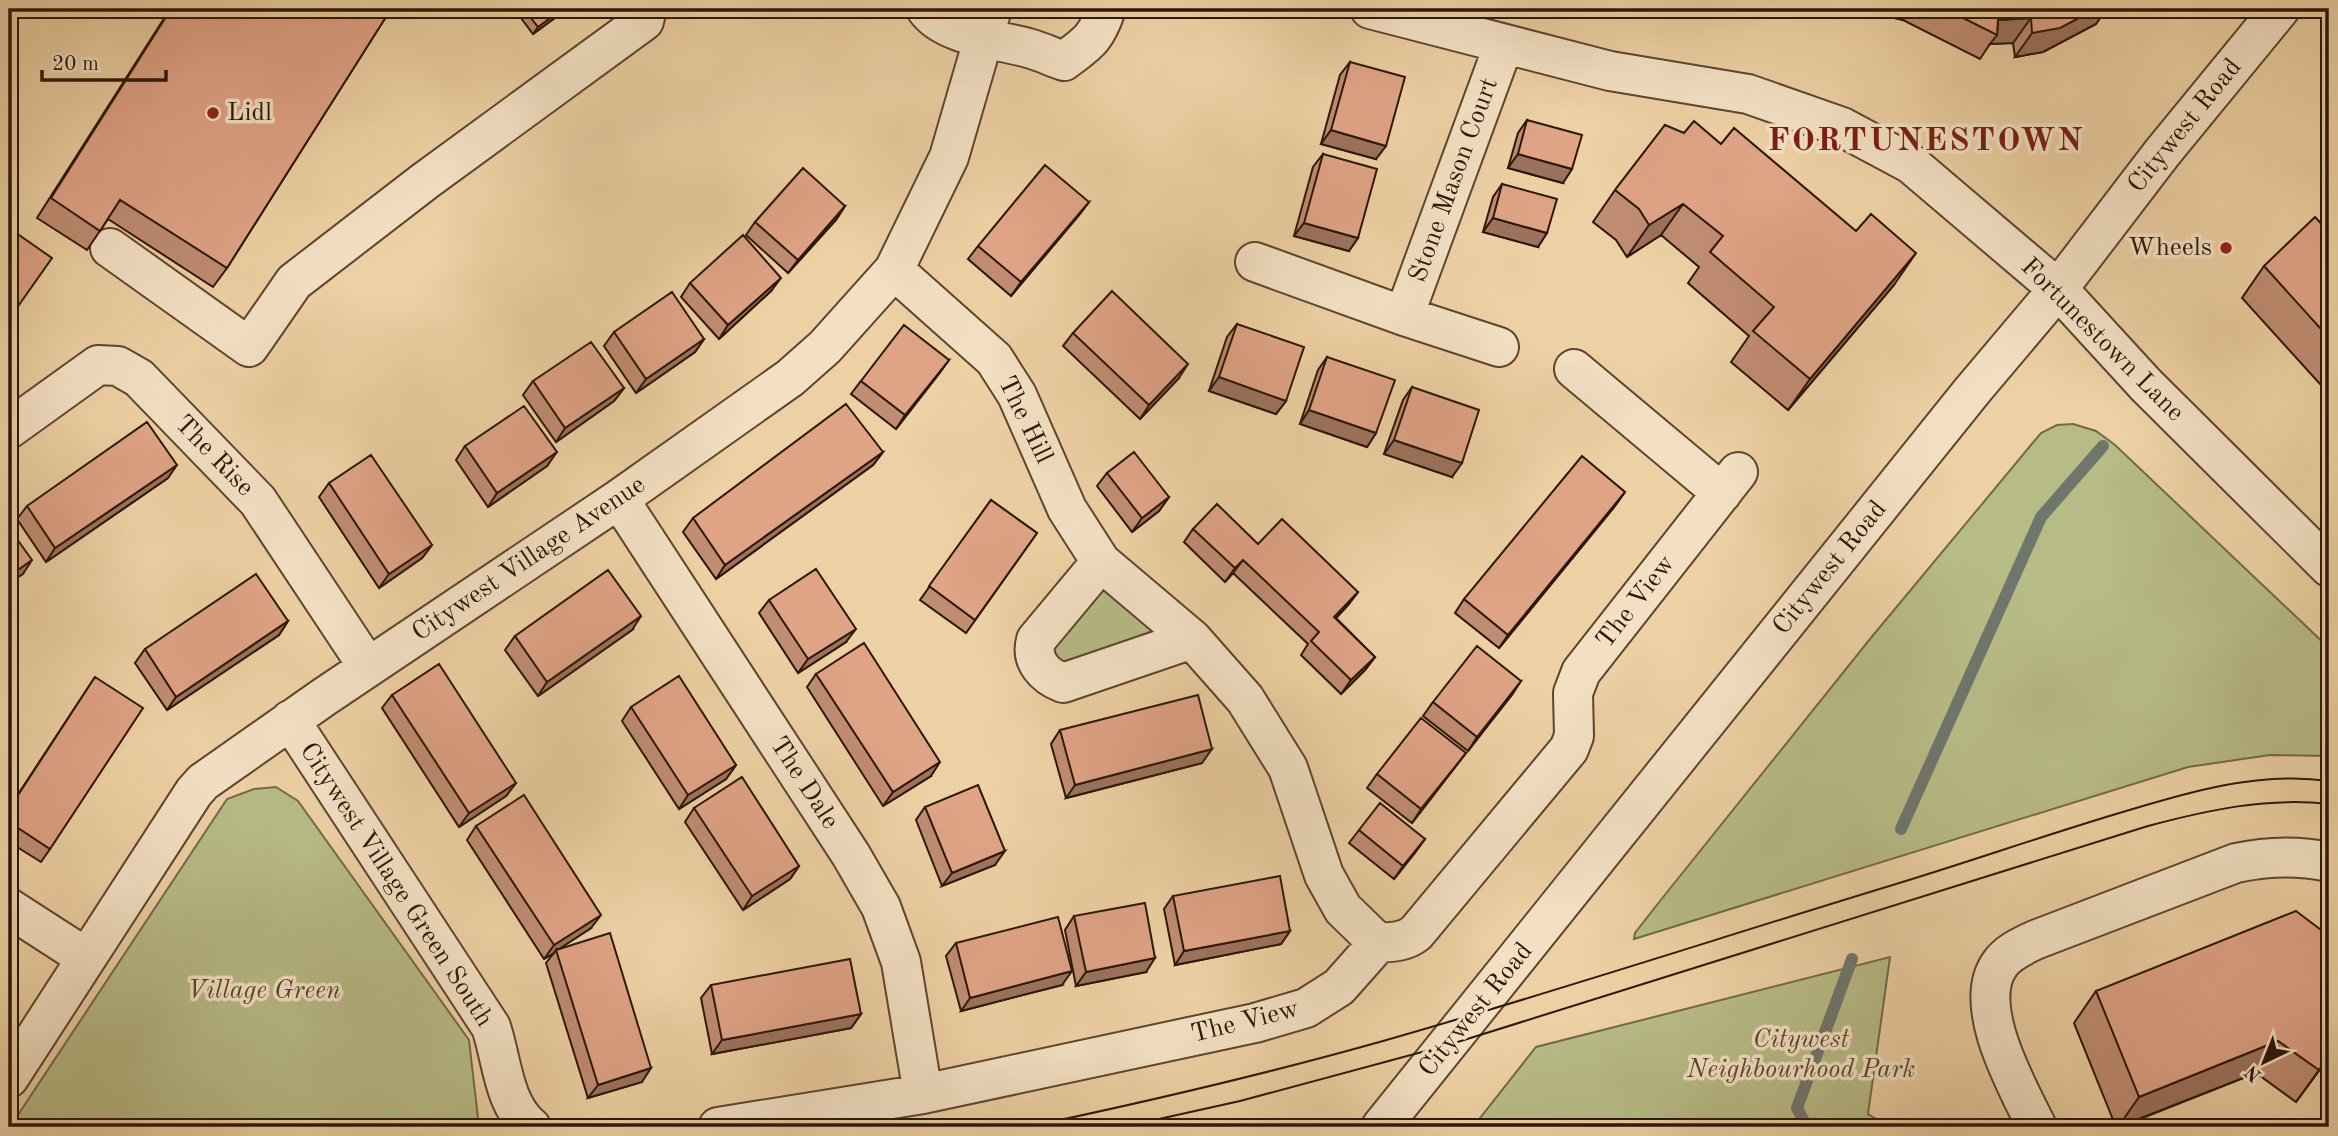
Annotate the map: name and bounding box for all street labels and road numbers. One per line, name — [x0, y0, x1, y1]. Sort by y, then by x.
street label: Citywest Road — [2123, 54, 2247, 198]
street label: Stone Mason Court — [1405, 74, 1503, 286]
street label: Fortunestown Lane — [2015, 253, 2189, 427]
street label: The Hill — [993, 372, 1057, 468]
street label: The Rise — [170, 411, 258, 501]
street label: Citywest Village Avenue — [408, 471, 650, 647]
street label: Citywest Road — [1768, 496, 1892, 640]
street label: The View — [1592, 551, 1680, 653]
street label: The Dale — [765, 732, 843, 834]
street label: Citywest Village Green South — [294, 738, 498, 1032]
street label: Citywest Road — [1414, 938, 1538, 1082]
street label: The View — [1188, 996, 1302, 1048]

